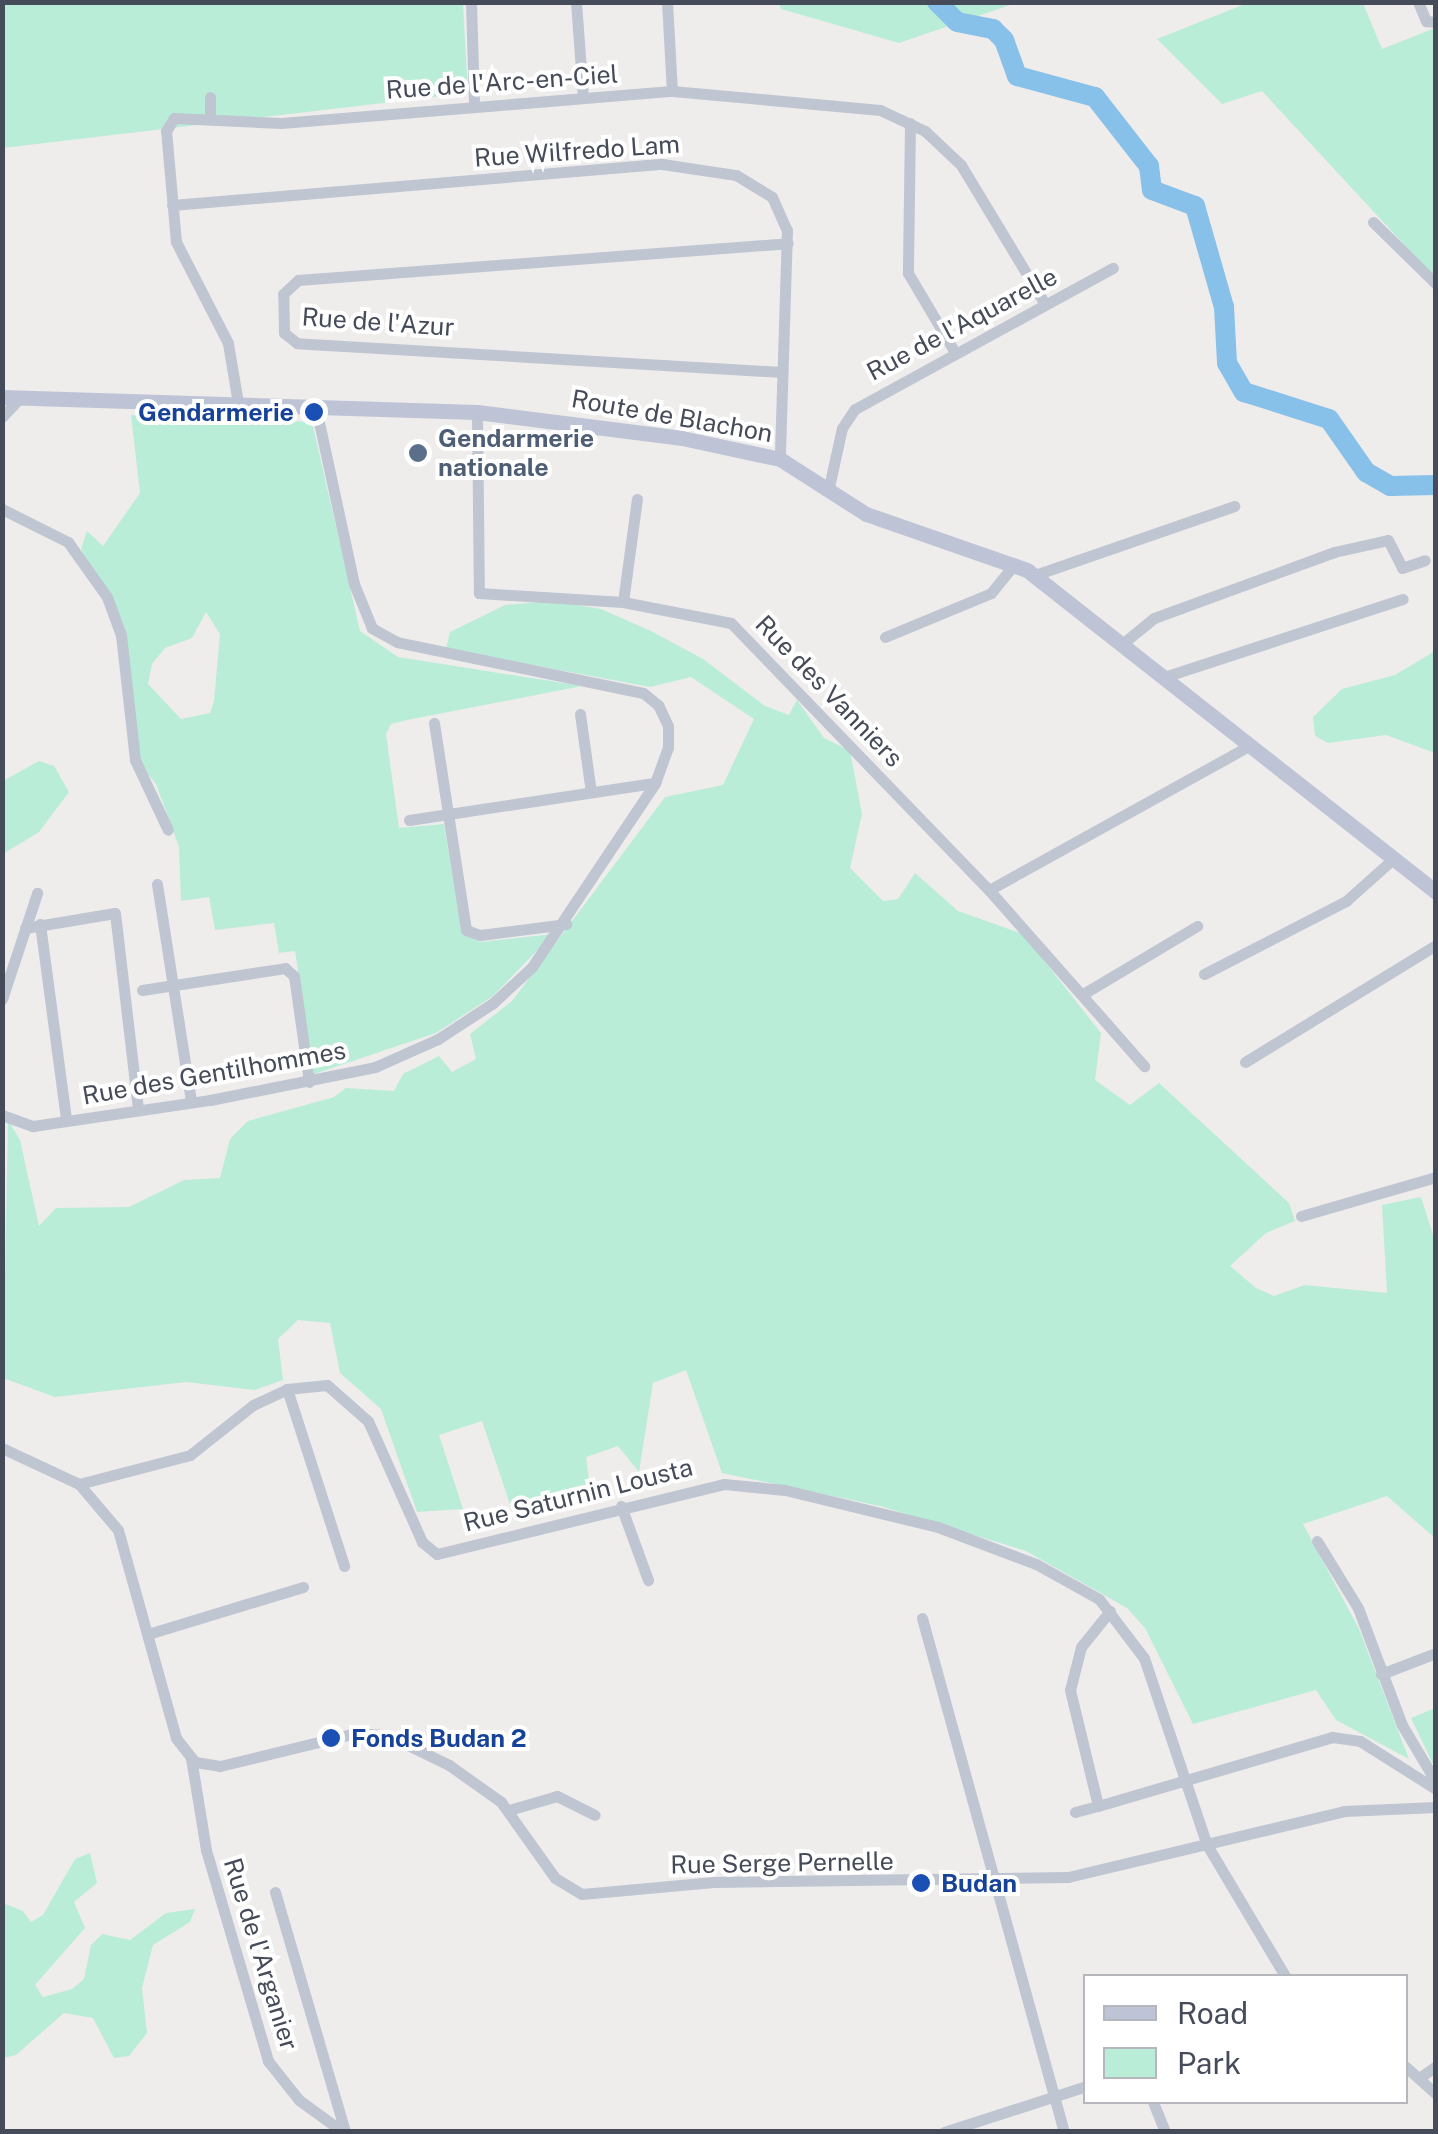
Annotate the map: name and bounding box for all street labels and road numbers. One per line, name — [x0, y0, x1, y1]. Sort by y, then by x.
street label: Rue de l'Arc-en-Ciel — [385, 59, 619, 105]
street label: Rue Wilfredo Lam — [473, 129, 681, 173]
street label: Rue de l'Aquarelle — [861, 261, 1063, 387]
street label: Rue de l'Azur — [300, 302, 456, 342]
street label: Route de Blachon — [569, 383, 775, 449]
street label: Rue des Vanniers — [749, 609, 909, 773]
street label: Rue des Gentilhommes — [80, 1035, 348, 1111]
street label: Rue Saturnin Lousta — [460, 1452, 696, 1538]
street label: Rue Serge Pernelle — [670, 1846, 894, 1880]
street label: Rue de l'Arganier — [217, 1854, 305, 2054]

